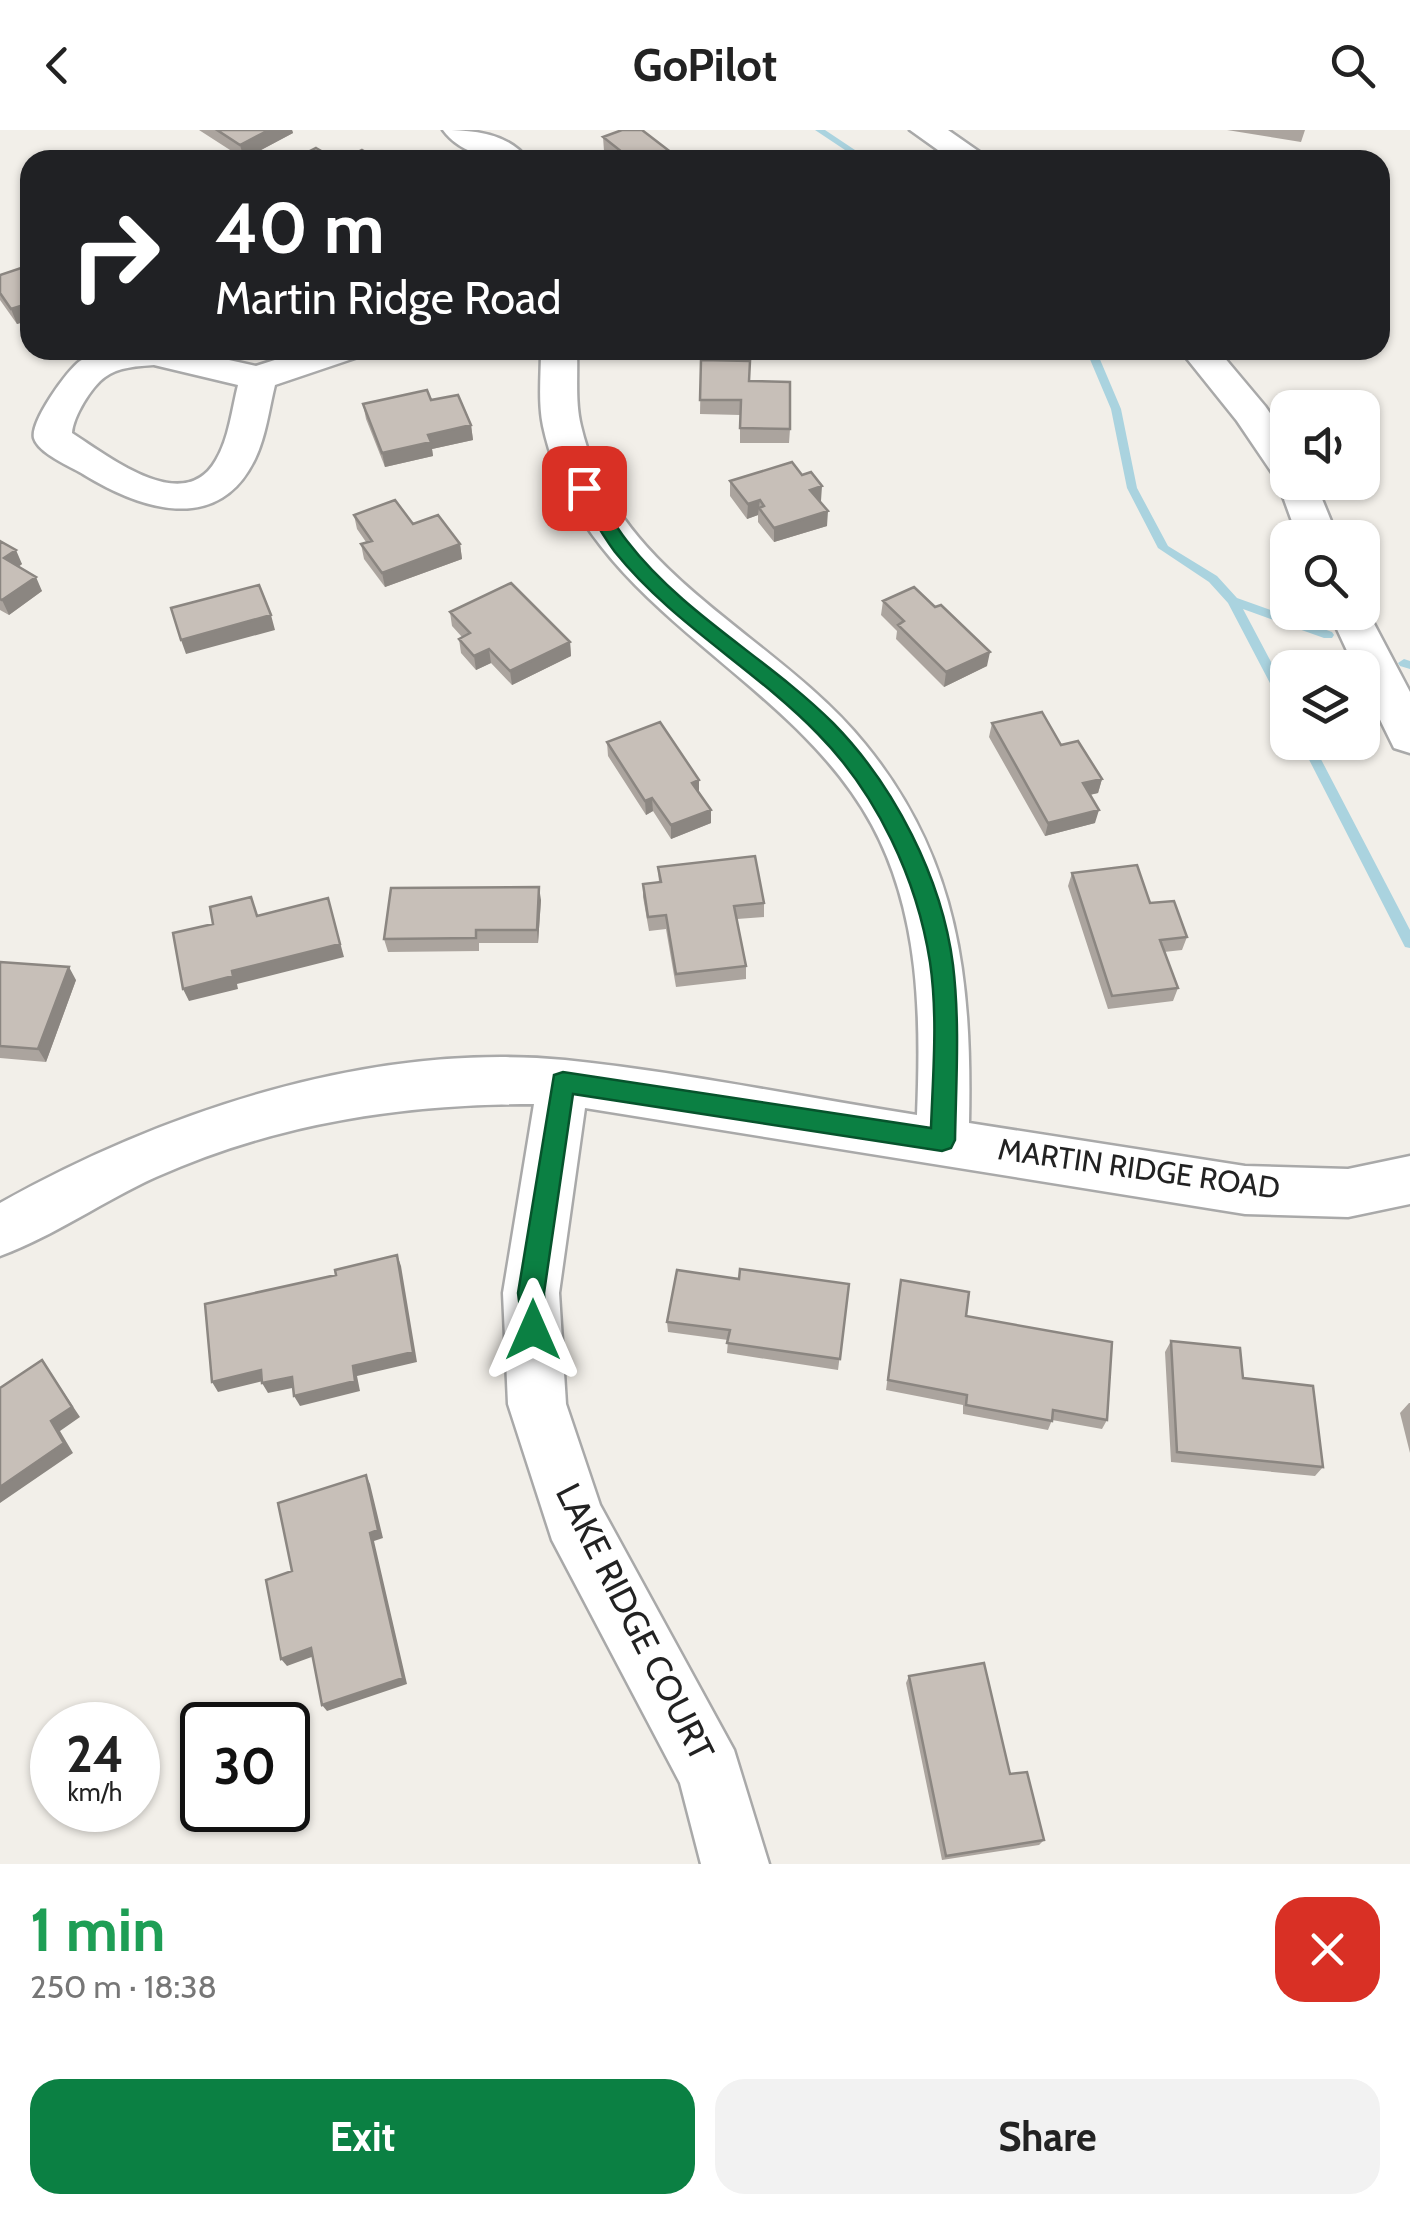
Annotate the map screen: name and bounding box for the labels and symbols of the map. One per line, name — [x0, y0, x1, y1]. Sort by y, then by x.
pin — [542, 446, 627, 531]
street label: MARTIN RIDGE ROAD — [996, 1130, 1282, 1207]
position arrow — [481, 1278, 585, 1382]
street label: LAKE RIDGE COURT — [547, 1476, 724, 1768]
speed limit sign: 30 — [180, 1702, 310, 1832]

